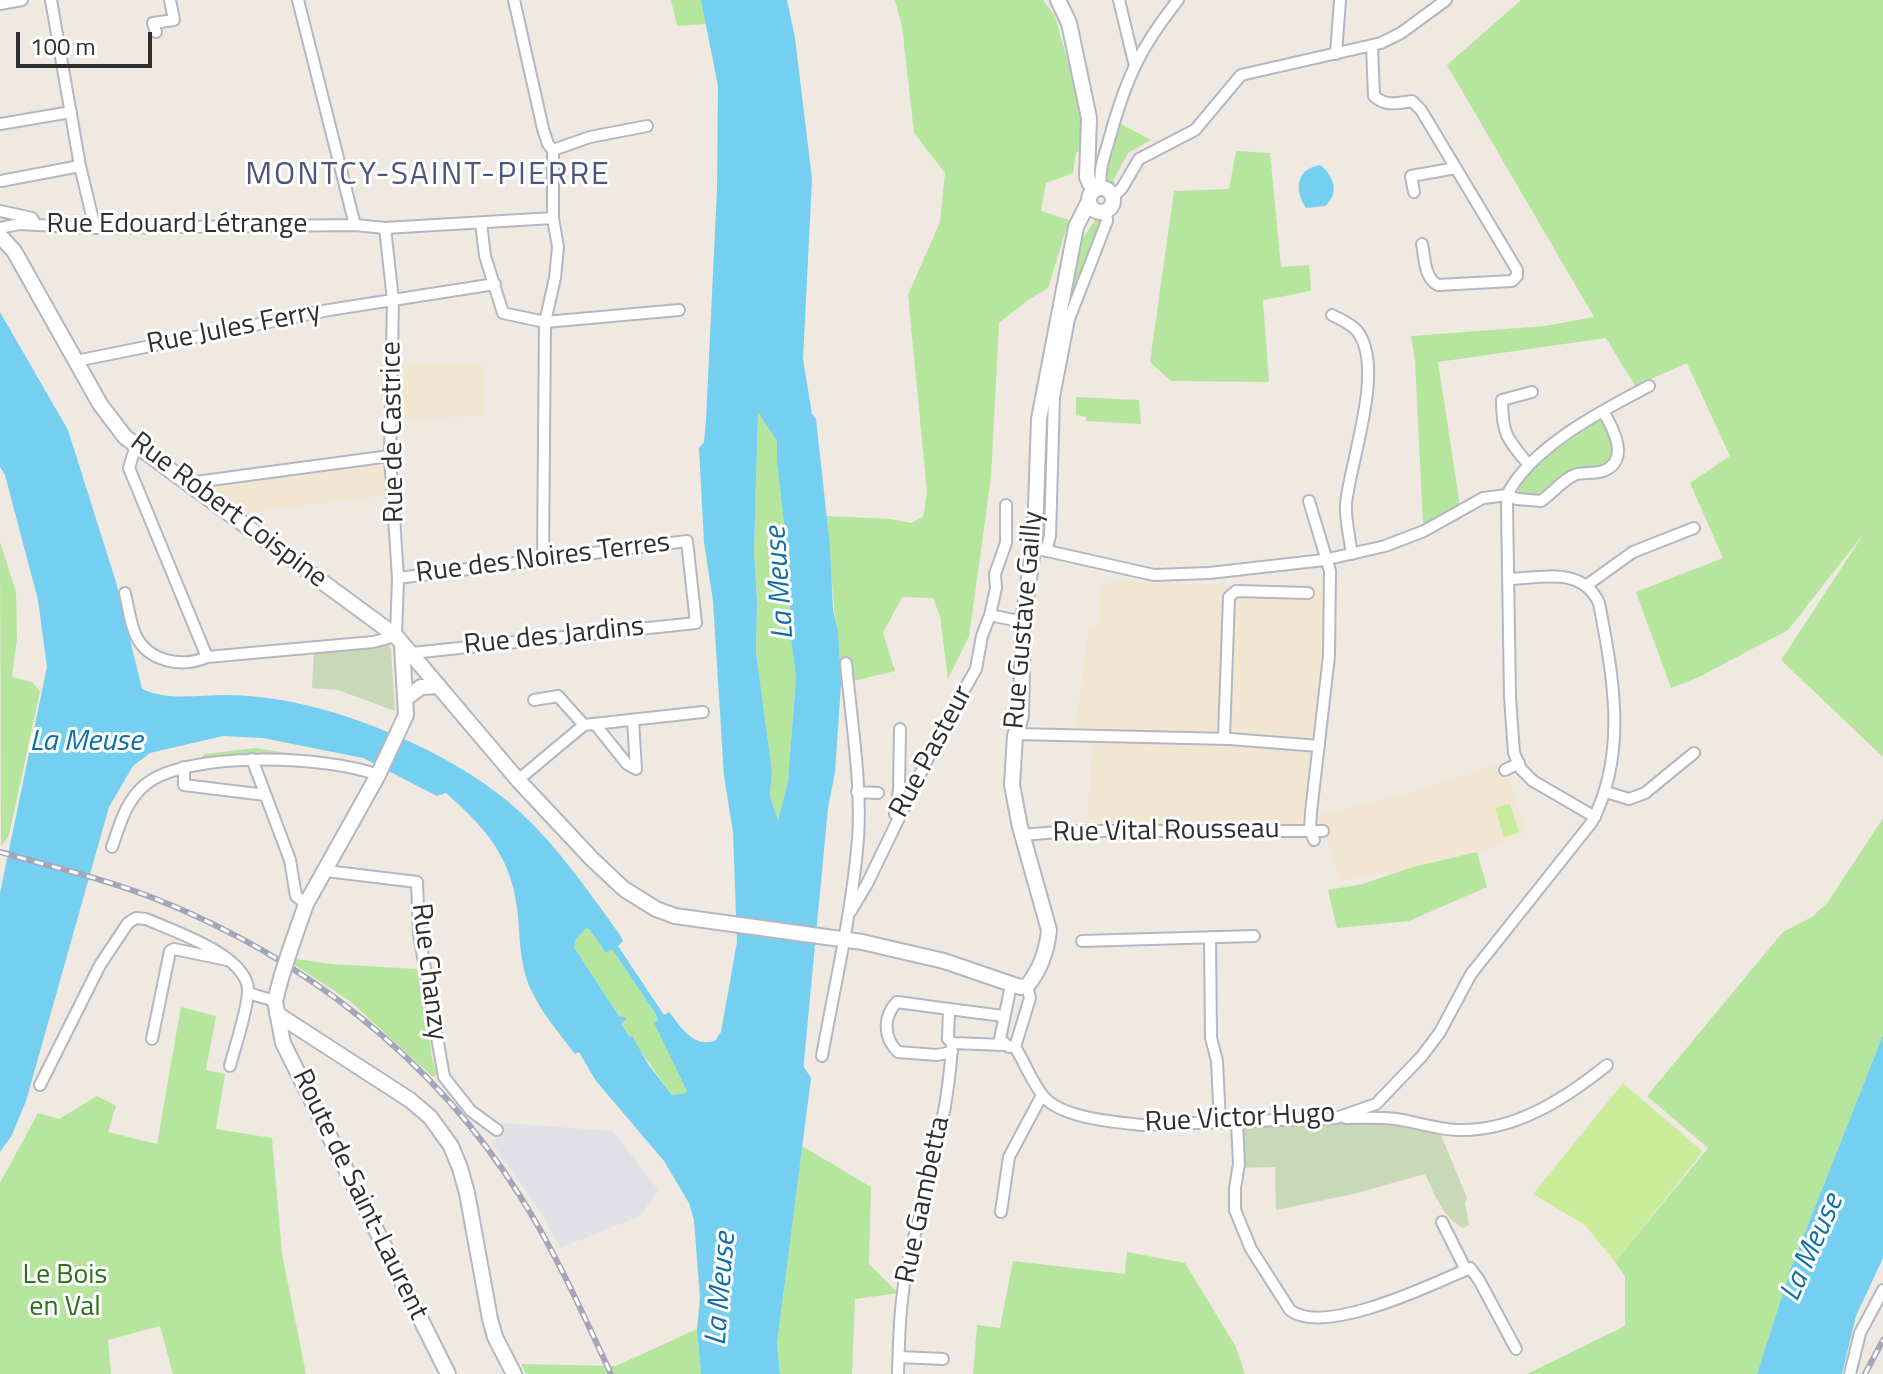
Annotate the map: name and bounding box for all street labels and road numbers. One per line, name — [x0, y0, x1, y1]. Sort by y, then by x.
street label: Rue Edouard Létrange — [47, 208, 307, 242]
street label: Rue Jules Ferry — [144, 296, 324, 362]
street label: Rue de Castrice — [376, 341, 412, 523]
street label: Rue Robert Coispine — [123, 426, 333, 596]
street label: Rue Gustave Gailly — [999, 510, 1051, 730]
street label: Rue des Noires Terres — [414, 527, 672, 591]
street label: Rue des Jardins — [462, 611, 646, 663]
street label: Rue Pasteur — [883, 680, 981, 824]
street label: Rue Vital Rousseau — [1052, 813, 1280, 851]
street label: Rue Chanzy — [403, 902, 453, 1042]
street label: Route de Saint-Laurent — [284, 1064, 434, 1326]
street label: Rue Victor Hugo — [1144, 1097, 1336, 1141]
street label: Rue Gambetta — [890, 1114, 958, 1286]

